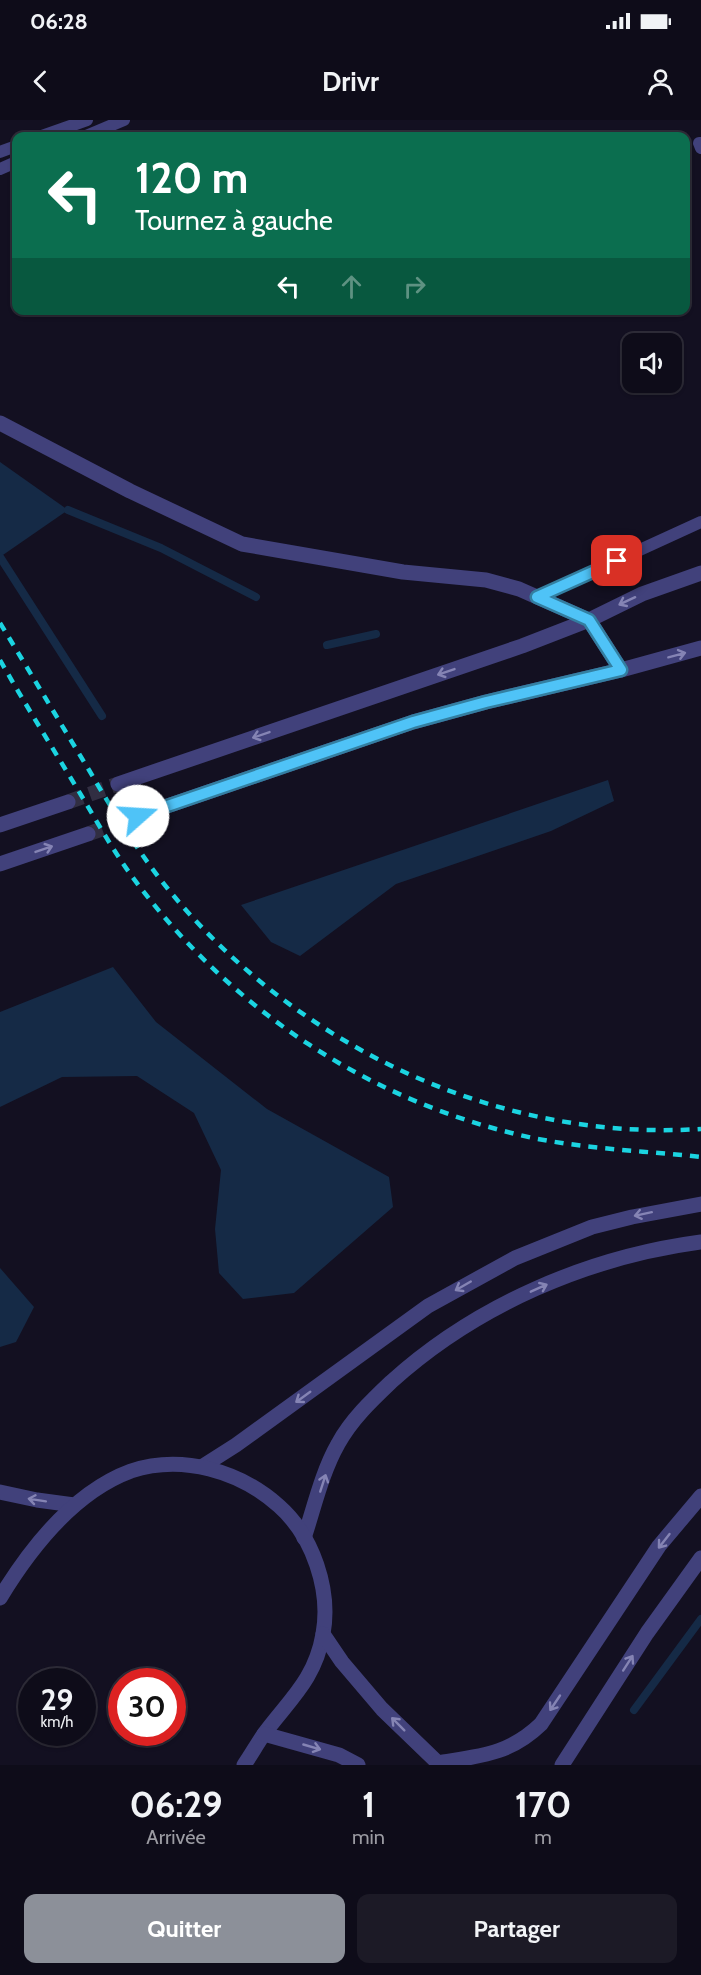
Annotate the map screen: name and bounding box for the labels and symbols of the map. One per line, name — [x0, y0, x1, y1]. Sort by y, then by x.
pin — [591, 535, 642, 586]
one-way arrow — [618, 596, 636, 608]
one-way arrow — [667, 649, 686, 660]
one-way arrow — [437, 668, 455, 679]
one-way arrow — [252, 731, 271, 742]
position arrow — [106, 784, 170, 848]
one-way arrow — [34, 843, 53, 854]
one-way arrow — [634, 1209, 654, 1220]
one-way arrow — [455, 1280, 472, 1292]
one-way arrow — [529, 1281, 547, 1293]
one-way arrow — [295, 1390, 311, 1403]
one-way arrow — [318, 1474, 329, 1493]
one-way arrow — [27, 1494, 47, 1505]
one-way arrow — [658, 1532, 670, 1548]
one-way arrow — [622, 1655, 634, 1672]
speed limit sign: 30 — [108, 1668, 186, 1746]
one-way arrow — [549, 1694, 562, 1711]
one-way arrow — [390, 1717, 405, 1731]
one-way arrow — [302, 1742, 321, 1753]

